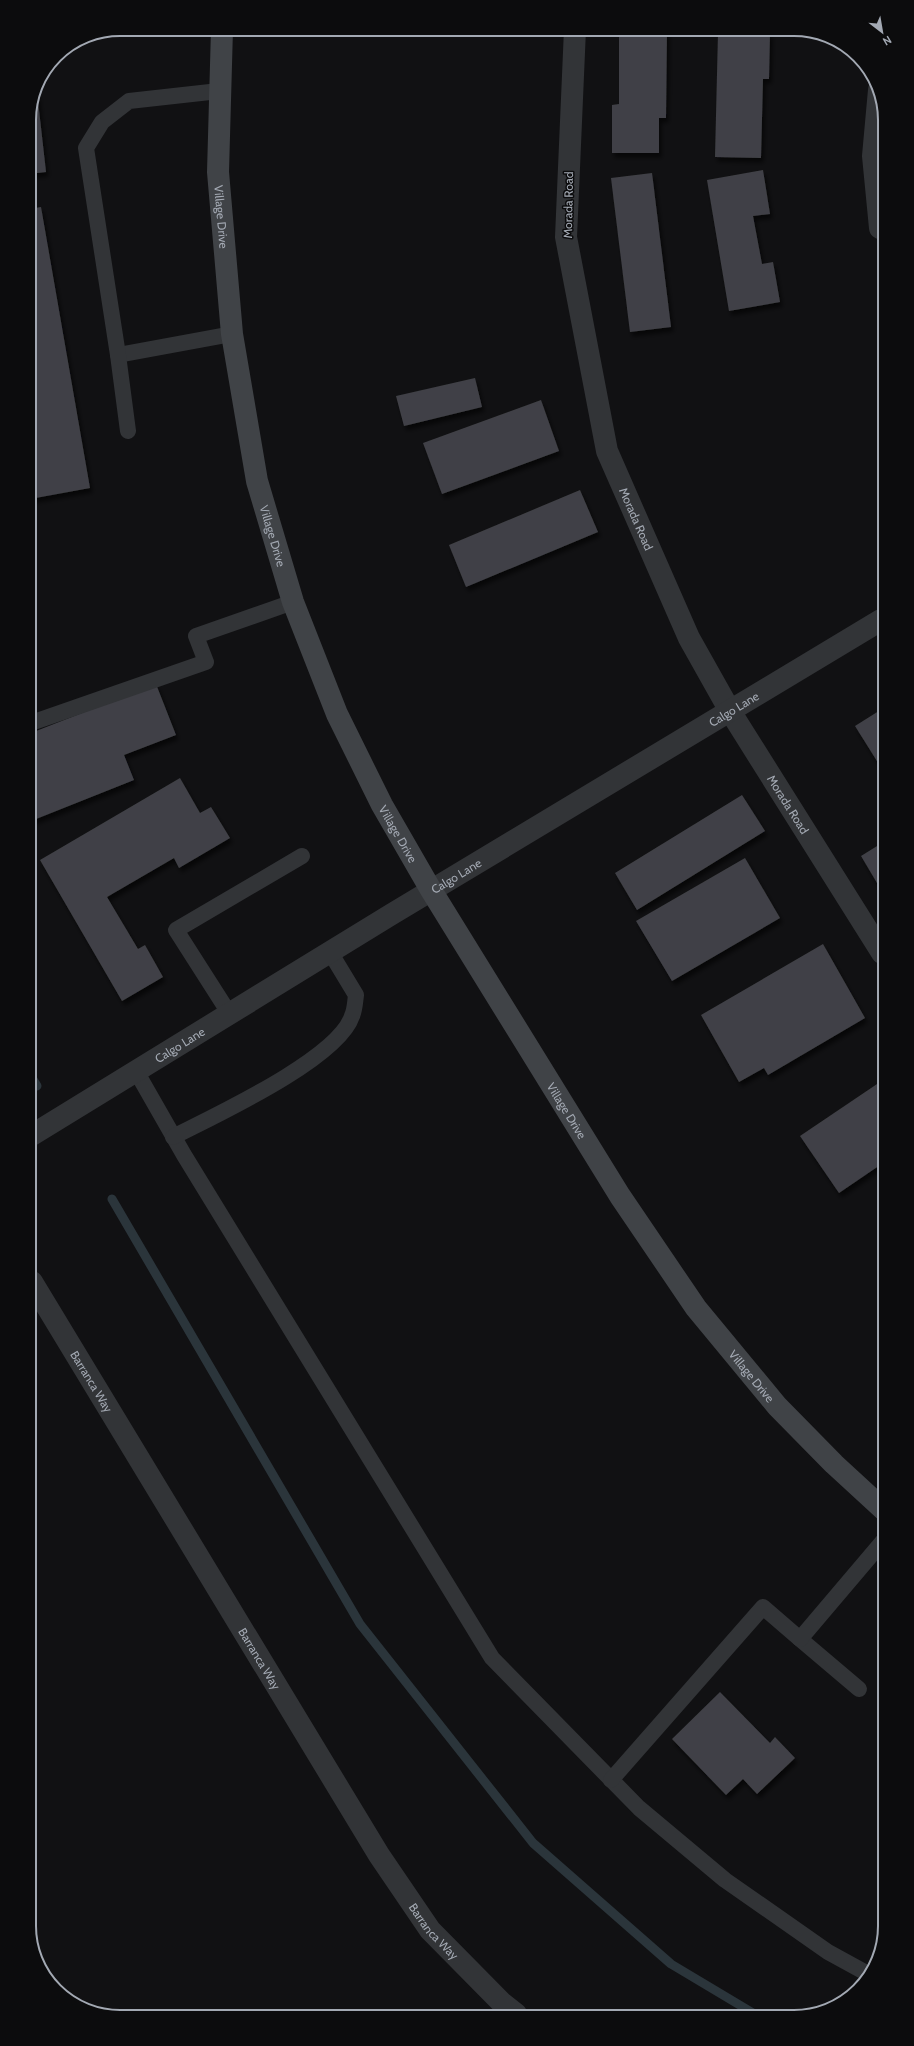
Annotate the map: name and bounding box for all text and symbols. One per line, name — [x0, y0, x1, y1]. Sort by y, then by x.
north arrow — [862, 12, 902, 52]
text: N — [880, 33, 894, 49]
street label: Morada Road — [560, 171, 576, 239]
street label: Village Drive — [212, 184, 232, 249]
street label: Morada Road — [616, 485, 657, 552]
street label: Village Drive — [257, 503, 290, 568]
street label: Calgo Lane — [706, 688, 761, 729]
street label: Morada Road — [764, 772, 813, 836]
street label: Village Drive — [376, 802, 421, 865]
street label: Calgo Lane — [428, 855, 484, 896]
street label: Calgo Lane — [152, 1023, 207, 1066]
street label: Village Drive — [544, 1079, 590, 1141]
street label: Village Drive — [726, 1347, 778, 1405]
street label: Barranca Way — [68, 1348, 116, 1415]
street label: Barranca Way — [236, 1625, 284, 1692]
street label: Barranca Way — [406, 1900, 462, 1962]

